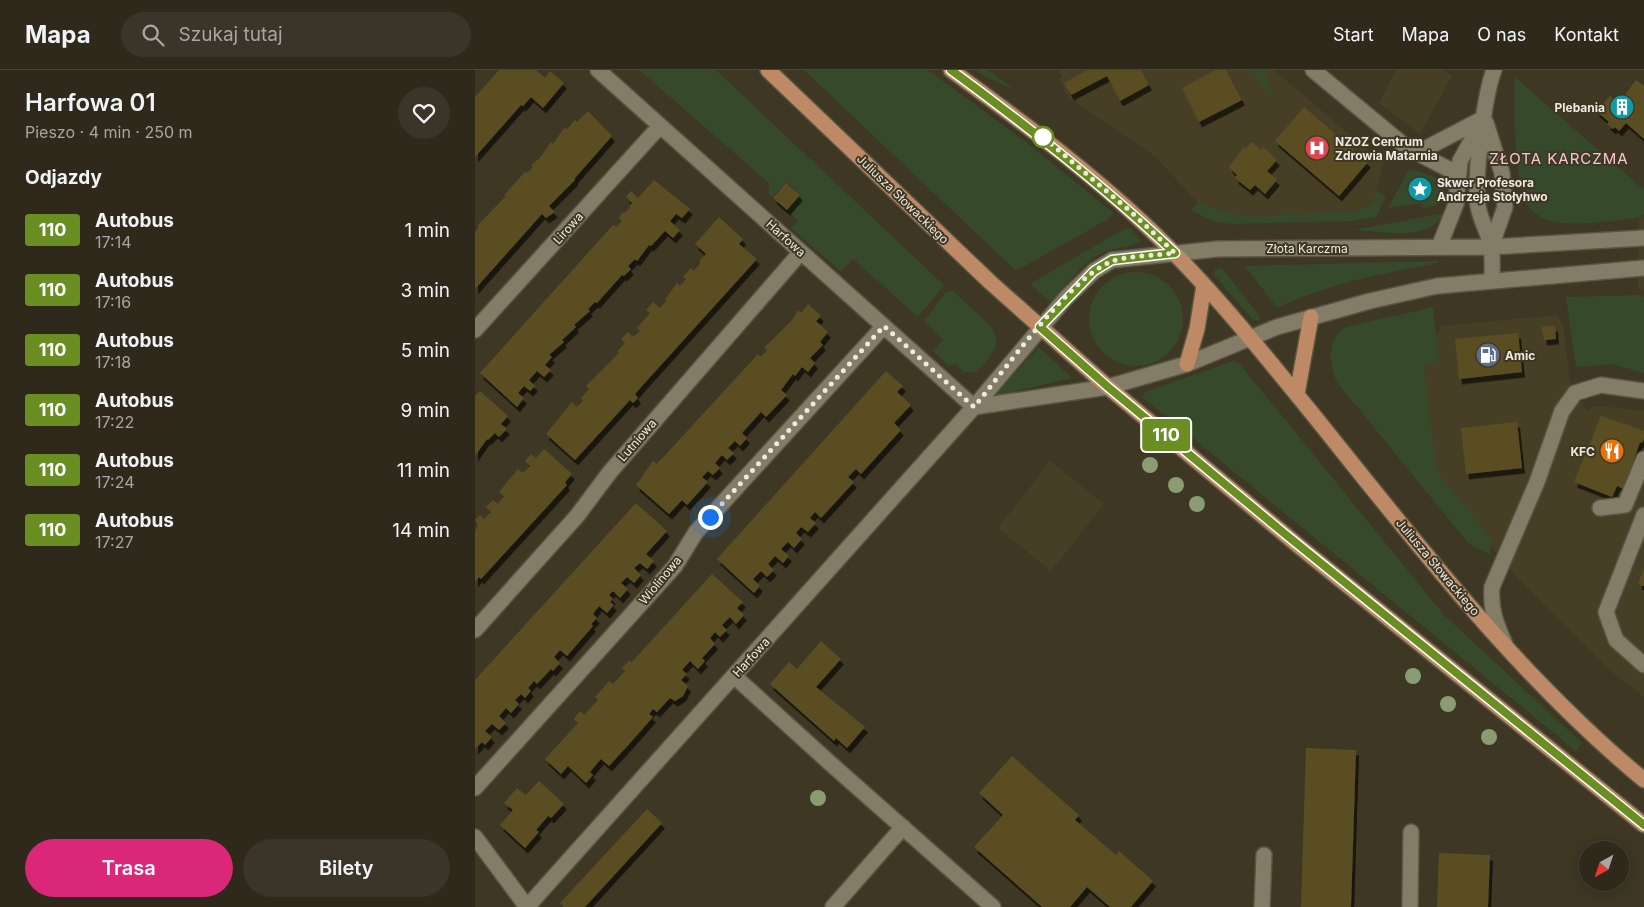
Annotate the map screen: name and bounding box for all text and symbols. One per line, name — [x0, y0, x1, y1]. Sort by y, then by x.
search box — [121, 12, 471, 57]
text: Mapa — [25, 20, 91, 49]
icon: search — [139, 21, 167, 49]
text: Szukaj tutaj — [179, 23, 283, 46]
text: Start — [1333, 24, 1374, 45]
text: Mapa — [1402, 24, 1449, 45]
text: O nas — [1477, 24, 1526, 45]
text: Kontakt — [1554, 24, 1619, 45]
button: heart — [398, 87, 450, 139]
text: Harfowa 01 — [25, 88, 156, 117]
building icon: Plebania — [1609, 94, 1635, 120]
place label: Plebania — [1554, 100, 1605, 115]
text: Pieszo · 4 min · 250 m — [25, 122, 193, 142]
unlabelled marker — [1032, 126, 1054, 148]
place label: NZOZ Centrum Zdrowia Matarnia — [1335, 134, 1438, 163]
hospital icon: NZOZ Centrum Zdrowia Matarnia — [1304, 135, 1330, 161]
district label: ZŁOTA KARCZMA — [1489, 149, 1629, 168]
street label: Juliusza Słowackiego — [854, 151, 952, 247]
text: Odjazdy — [25, 166, 102, 189]
place label: Skwer Profesora Andrzeja Stołyhwo — [1437, 175, 1548, 204]
place icon: Skwer Profesora Andrzeja Stołyhwo — [1407, 176, 1433, 202]
text: Autobus — [95, 209, 174, 232]
street label: Lirowa — [550, 209, 586, 247]
street label: Harfowa — [763, 216, 809, 260]
text: 110 — [39, 219, 66, 240]
text: 1 min — [404, 219, 450, 242]
text: 17:14 — [95, 232, 131, 252]
street label: Złota Karczma — [1266, 241, 1348, 256]
text: Autobus — [95, 269, 174, 292]
text: 110 — [39, 279, 66, 300]
text: 3 min — [400, 279, 450, 302]
text: 17:16 — [95, 292, 131, 312]
text: Autobus — [95, 329, 174, 352]
text: 110 — [39, 339, 66, 360]
text: 5 min — [401, 339, 450, 362]
fuel station icon: Amic — [1475, 342, 1501, 368]
place label: Amic — [1505, 348, 1535, 363]
text: 17:18 — [95, 352, 131, 372]
text: Autobus — [95, 389, 174, 412]
text: 110 — [39, 399, 66, 420]
text: 9 min — [400, 399, 450, 422]
text: 17:22 — [95, 412, 134, 432]
street label: Lutniowa — [614, 416, 660, 464]
line badge: 110 — [1137, 419, 1195, 451]
text: 110 — [1152, 424, 1180, 445]
restaurant icon: KFC — [1599, 438, 1625, 464]
place label: KFC — [1570, 444, 1595, 459]
text: Autobus — [95, 449, 174, 472]
text: 110 — [39, 459, 66, 480]
text: 11 min — [397, 459, 450, 482]
text: 17:24 — [95, 472, 134, 492]
your location — [698, 505, 723, 530]
text: Autobus — [95, 509, 174, 532]
street label: Juliusza Słowackiego — [1393, 515, 1483, 619]
text: 110 — [39, 519, 66, 540]
text: 14 min — [392, 519, 450, 542]
text: 17:27 — [95, 532, 133, 552]
street label: Wiolinowa — [635, 553, 685, 607]
street label: Harfowa — [729, 634, 773, 680]
button: Trasa — [25, 839, 233, 897]
button: Bilety — [243, 839, 450, 897]
north arrow — [1579, 841, 1629, 891]
map controls — [1579, 841, 1629, 891]

